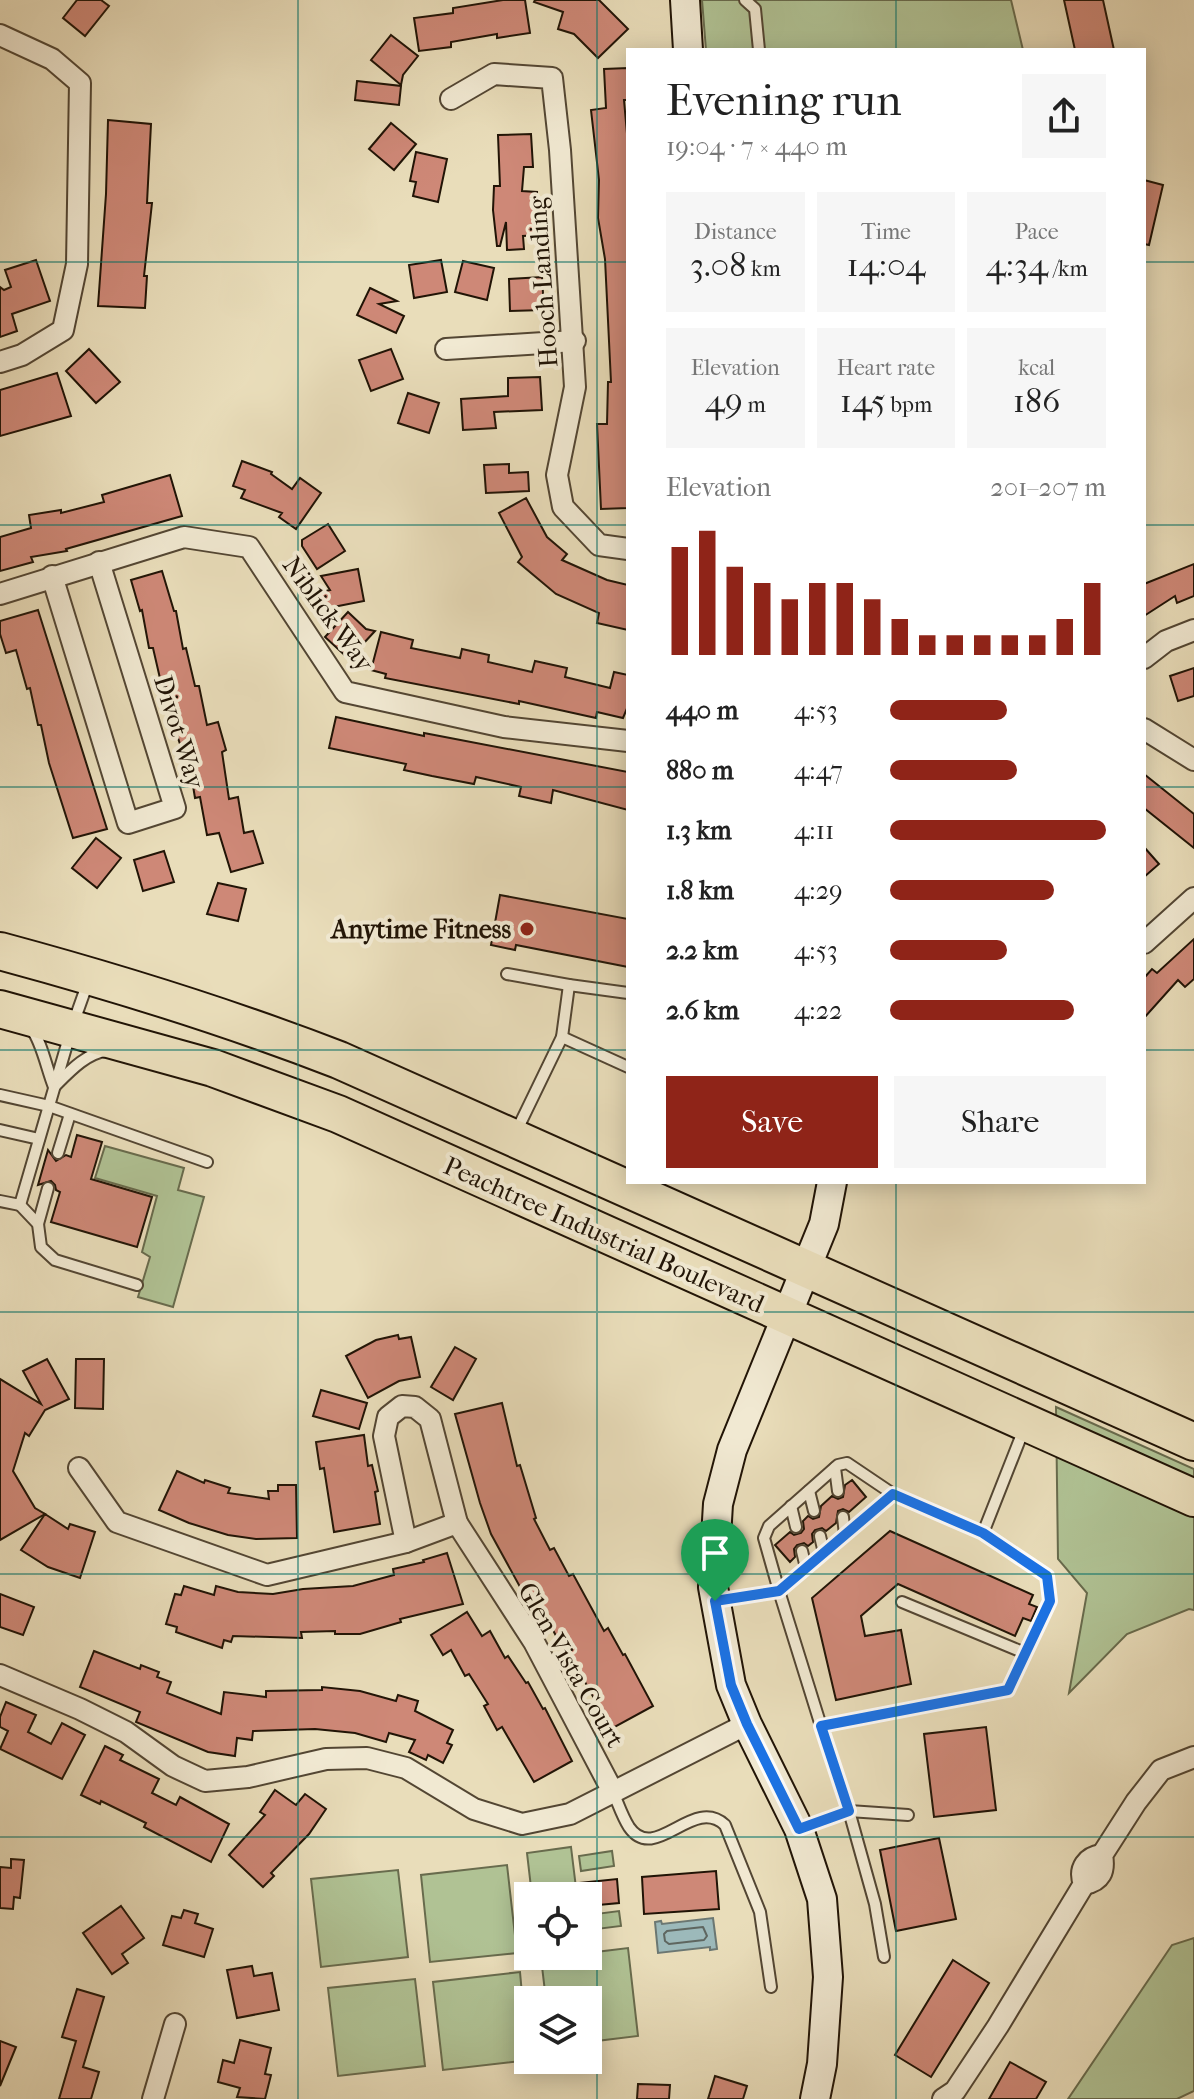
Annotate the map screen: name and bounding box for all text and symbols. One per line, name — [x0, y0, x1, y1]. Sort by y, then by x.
button: share — [1022, 74, 1106, 158]
text: Evening run — [666, 75, 901, 126]
text: 19:04 · 7 × 440 m — [666, 131, 847, 162]
street label: Hooch Landing — [521, 194, 564, 369]
text: Distance — [694, 219, 777, 245]
text: Time — [861, 219, 911, 245]
text: Pace — [1015, 219, 1059, 245]
text: 3.08 — [690, 245, 746, 285]
text: 14:04 — [847, 245, 925, 285]
text: 4:34 — [986, 245, 1048, 285]
text: km — [746, 256, 781, 282]
text: /km — [1048, 256, 1088, 282]
text: Elevation — [691, 355, 780, 381]
text: Heart rate — [837, 355, 935, 381]
text: kcal — [1018, 355, 1055, 381]
text: 49 — [705, 381, 743, 421]
text: 145 — [840, 381, 886, 421]
text: 186 — [1013, 381, 1060, 421]
text: m — [743, 392, 766, 418]
text: bpm — [886, 392, 932, 418]
text: Elevation — [666, 472, 771, 503]
text: 201–207 m — [990, 472, 1106, 503]
street label: Niblick Way — [276, 550, 381, 678]
street label: Divot Way — [147, 672, 211, 793]
text: 440 m — [666, 695, 738, 726]
text: 4:53 — [794, 695, 838, 726]
text: 880 m — [666, 755, 734, 786]
text: 4:47 — [794, 755, 843, 786]
text: 1.3 km — [666, 815, 732, 846]
text: 4:11 — [794, 815, 834, 846]
text: 1.8 km — [666, 875, 734, 906]
text: 4:29 — [794, 875, 843, 906]
place label: Anytime Fitness — [329, 914, 511, 945]
marker: Anytime Fitness — [518, 920, 536, 938]
text: 2.2 km — [666, 935, 738, 966]
text: 4:53 — [794, 935, 838, 966]
text: 2.6 km — [666, 995, 739, 1026]
text: 4:22 — [794, 995, 842, 1026]
button: Save — [666, 1076, 878, 1168]
button: Share — [894, 1076, 1106, 1168]
street label: Peachtree Industrial Boulevard — [439, 1150, 770, 1320]
pin — [681, 1519, 749, 1601]
icon: arrive — [693, 1531, 737, 1575]
street label: Glen Vista Court — [511, 1577, 631, 1754]
map controls — [514, 1882, 602, 2074]
button: locate — [514, 1882, 602, 1970]
button: layers — [514, 1986, 602, 2074]

